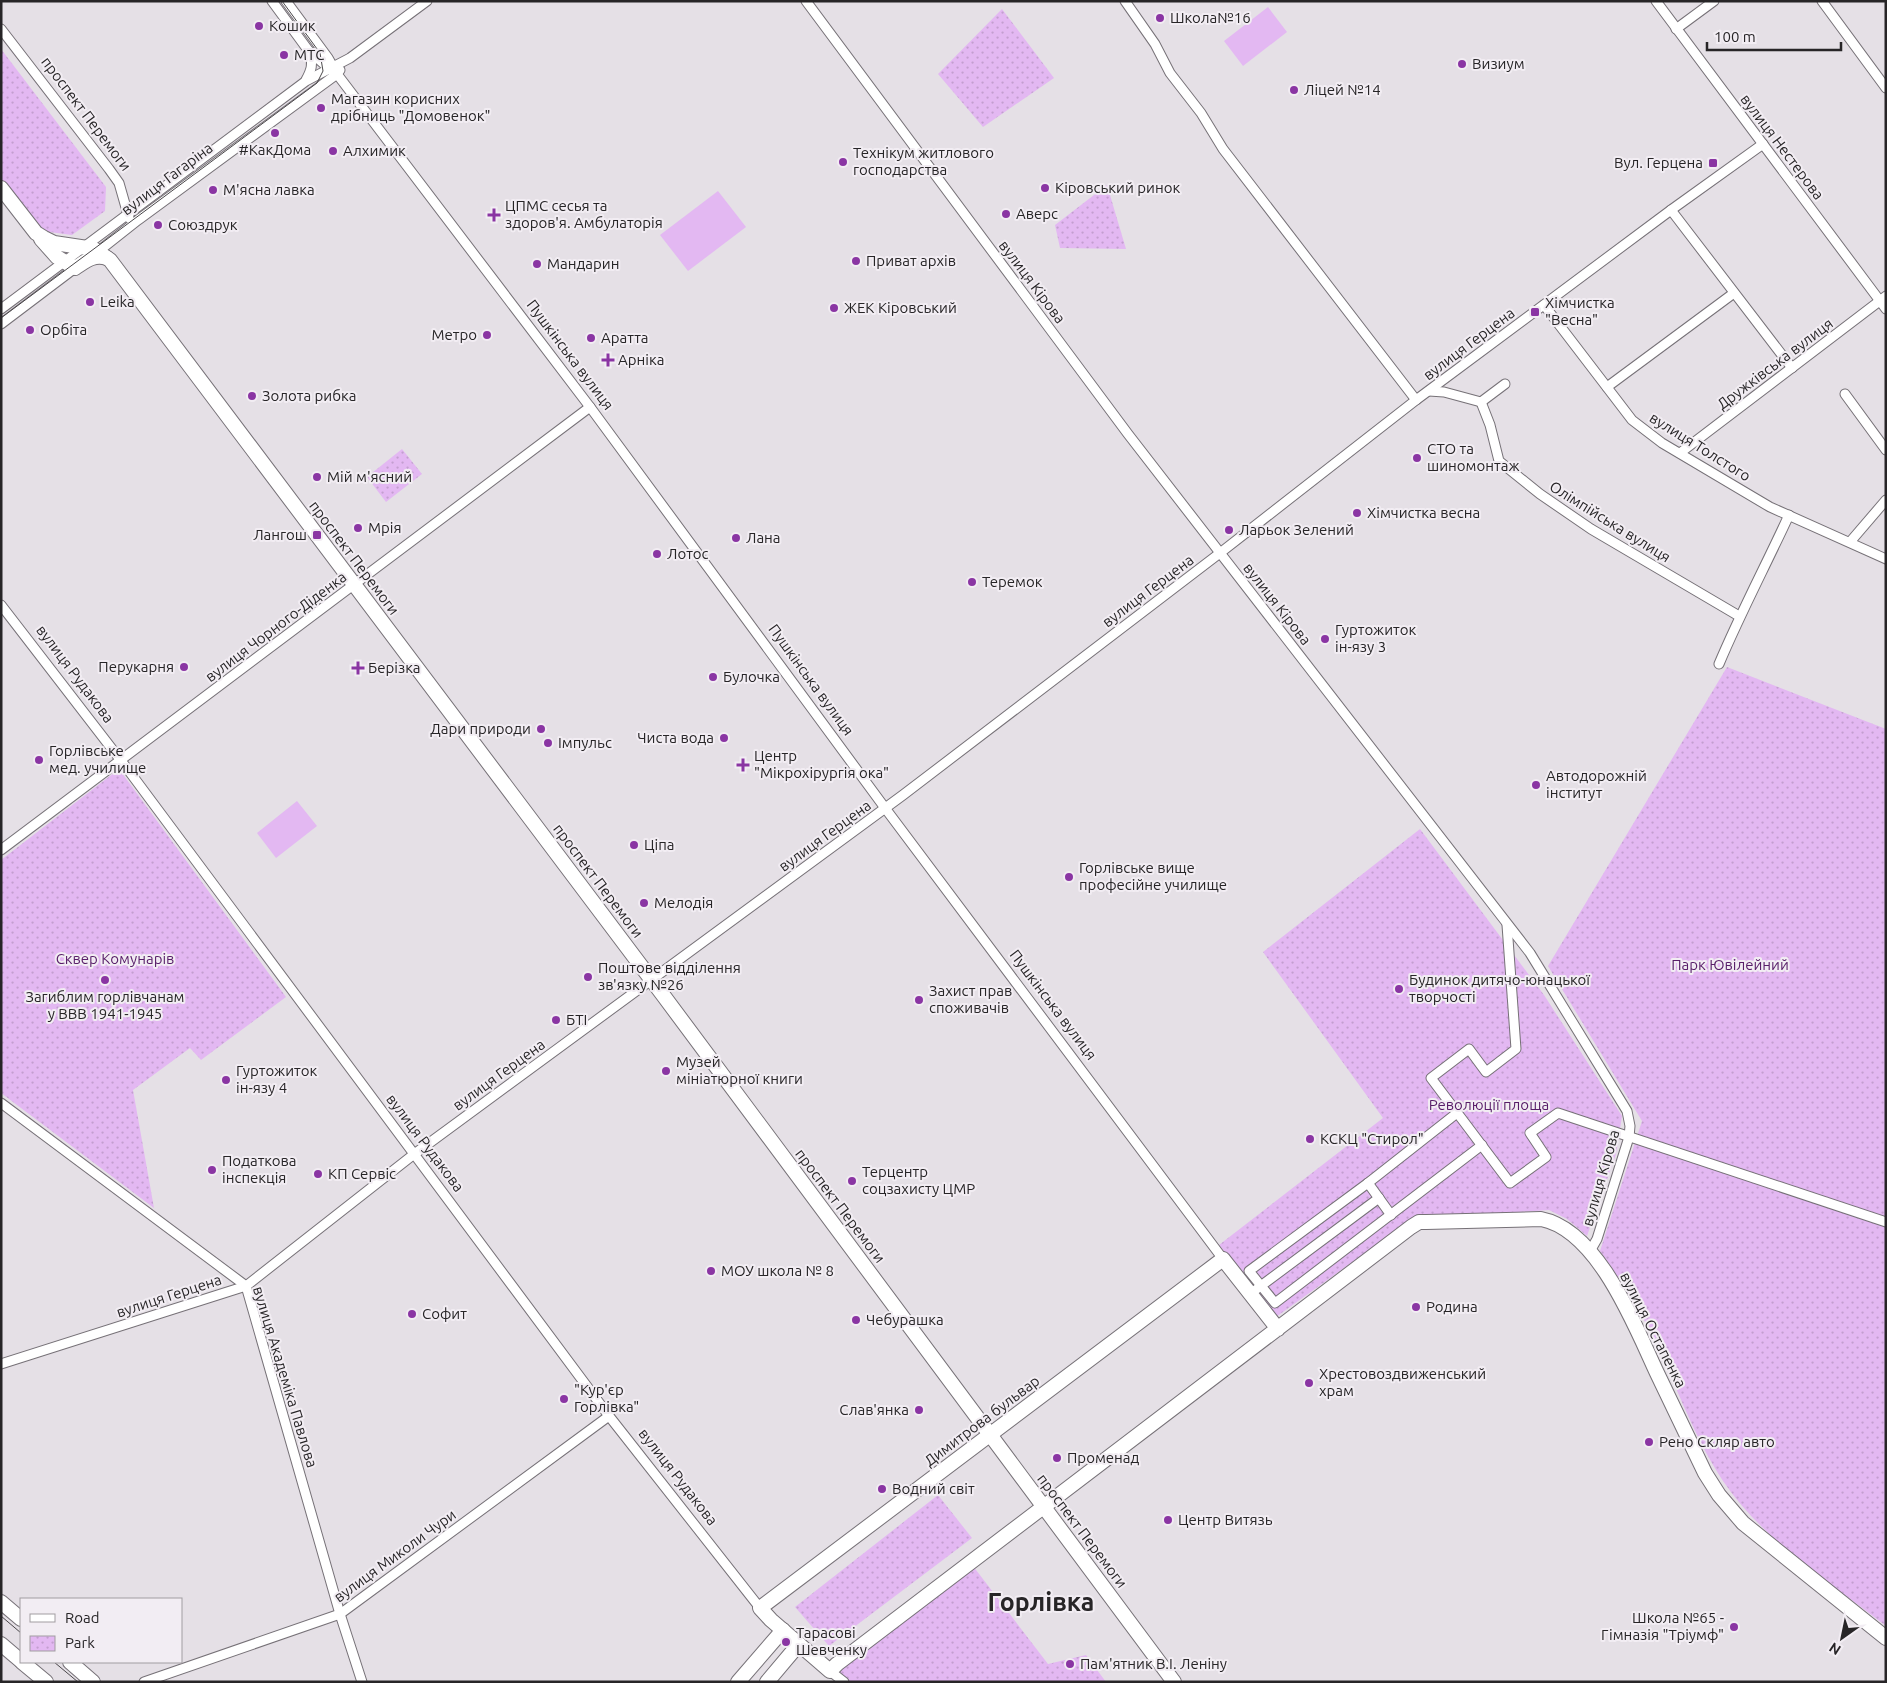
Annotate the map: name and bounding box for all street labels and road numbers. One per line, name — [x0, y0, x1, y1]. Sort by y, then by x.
street label: проспект Перемоги — [38, 53, 135, 174]
street label: вулиця Нестерова — [1737, 91, 1828, 203]
street label: вулиця Гагаріна — [118, 139, 216, 218]
street label: вулиця Кірова — [996, 237, 1069, 327]
street label: Пушкінська вулиця — [524, 296, 617, 413]
street label: вулиця Герцена — [1420, 304, 1518, 383]
street label: Дружківська вулиця — [1713, 315, 1836, 413]
street label: вулиця Толстого — [1647, 409, 1754, 484]
street label: Олімпійська вулиця — [1547, 477, 1674, 566]
street label: проспект Перемоги — [306, 497, 403, 618]
street label: вулиця Герцена — [1099, 551, 1197, 630]
street label: вулиця Кірова — [1240, 559, 1315, 648]
street label: вулиця Чорного-Діденка — [202, 568, 350, 685]
street label: вулиця Рудакова — [33, 621, 118, 726]
street label: Пушкінська вулиця — [765, 621, 857, 739]
street label: вулиця Герцена — [775, 796, 874, 875]
street label: проспект Перемоги — [550, 820, 647, 941]
street label: Пушкінська вулиця — [1007, 946, 1100, 1063]
street label: вулиця Герцена — [449, 1035, 548, 1114]
street label: вулиця Рудакова — [383, 1090, 468, 1195]
street label: вулиця Кірова — [1579, 1128, 1622, 1228]
street label: проспект Перемоги — [792, 1145, 889, 1266]
street label: вулиця Остапенка — [1617, 1269, 1690, 1390]
street label: вулиця Герцена — [114, 1271, 224, 1321]
street label: вулиця Академіка Павлова — [250, 1284, 321, 1470]
street label: Димитрова бульвар — [921, 1372, 1043, 1469]
street label: вулиця Рудакова — [635, 1425, 721, 1528]
street label: проспект Перемоги — [1034, 1470, 1131, 1591]
street label: вулиця Миколи Чури — [330, 1506, 459, 1606]

